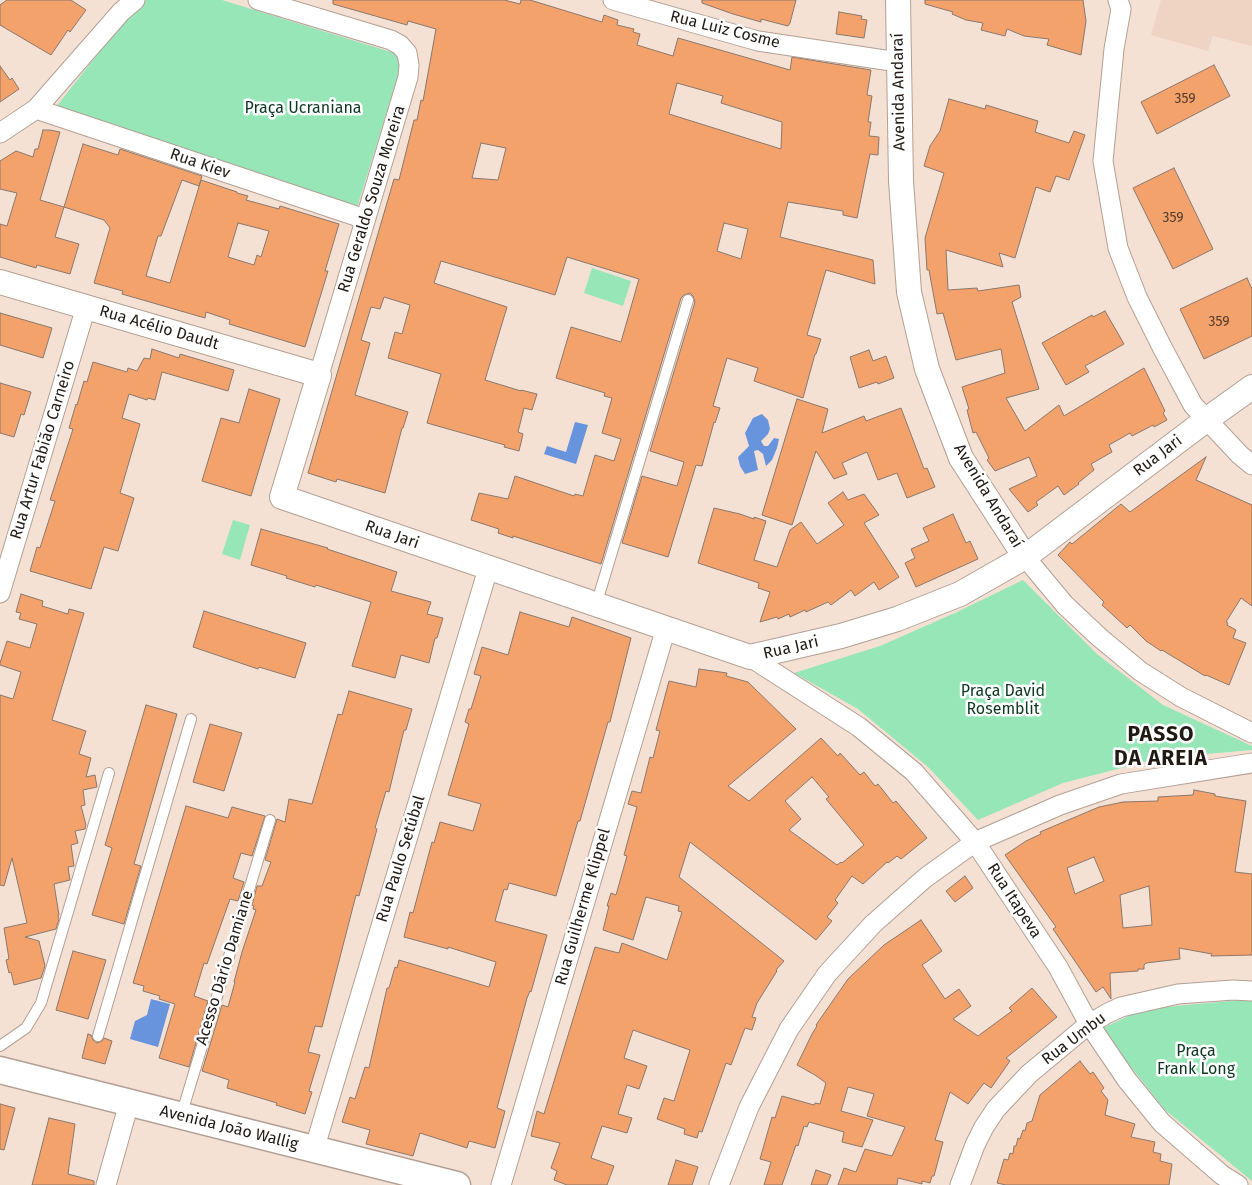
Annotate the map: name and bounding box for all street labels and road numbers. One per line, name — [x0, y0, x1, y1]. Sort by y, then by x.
street label: Rua Luiz Cosme — [668, 7, 782, 53]
street label: Avenida Andaraí — [888, 33, 910, 151]
street label: Rua Geraldo Souza Moreira — [334, 103, 410, 295]
street label: Rua Kiev — [167, 145, 233, 183]
street label: Rua Acélio Daudt — [97, 302, 221, 354]
street label: Rua Artur Fabião Carneiro — [7, 358, 79, 542]
street label: Rua Jari — [1130, 431, 1186, 481]
street label: Avenida Andaraí — [949, 441, 1027, 551]
street label: Rua Jari — [362, 517, 422, 553]
street label: Rua Jari — [761, 632, 821, 664]
street label: Rua Paulo Setúbal — [373, 793, 429, 925]
street label: Rua Guilherme Klippel — [551, 826, 615, 988]
street label: Rua Itapeva — [983, 860, 1045, 942]
street label: Acesso Dário Damiane — [192, 888, 258, 1048]
street label: Rua Umbu — [1038, 1009, 1110, 1069]
street label: Avenida João Wallig — [158, 1102, 300, 1154]

